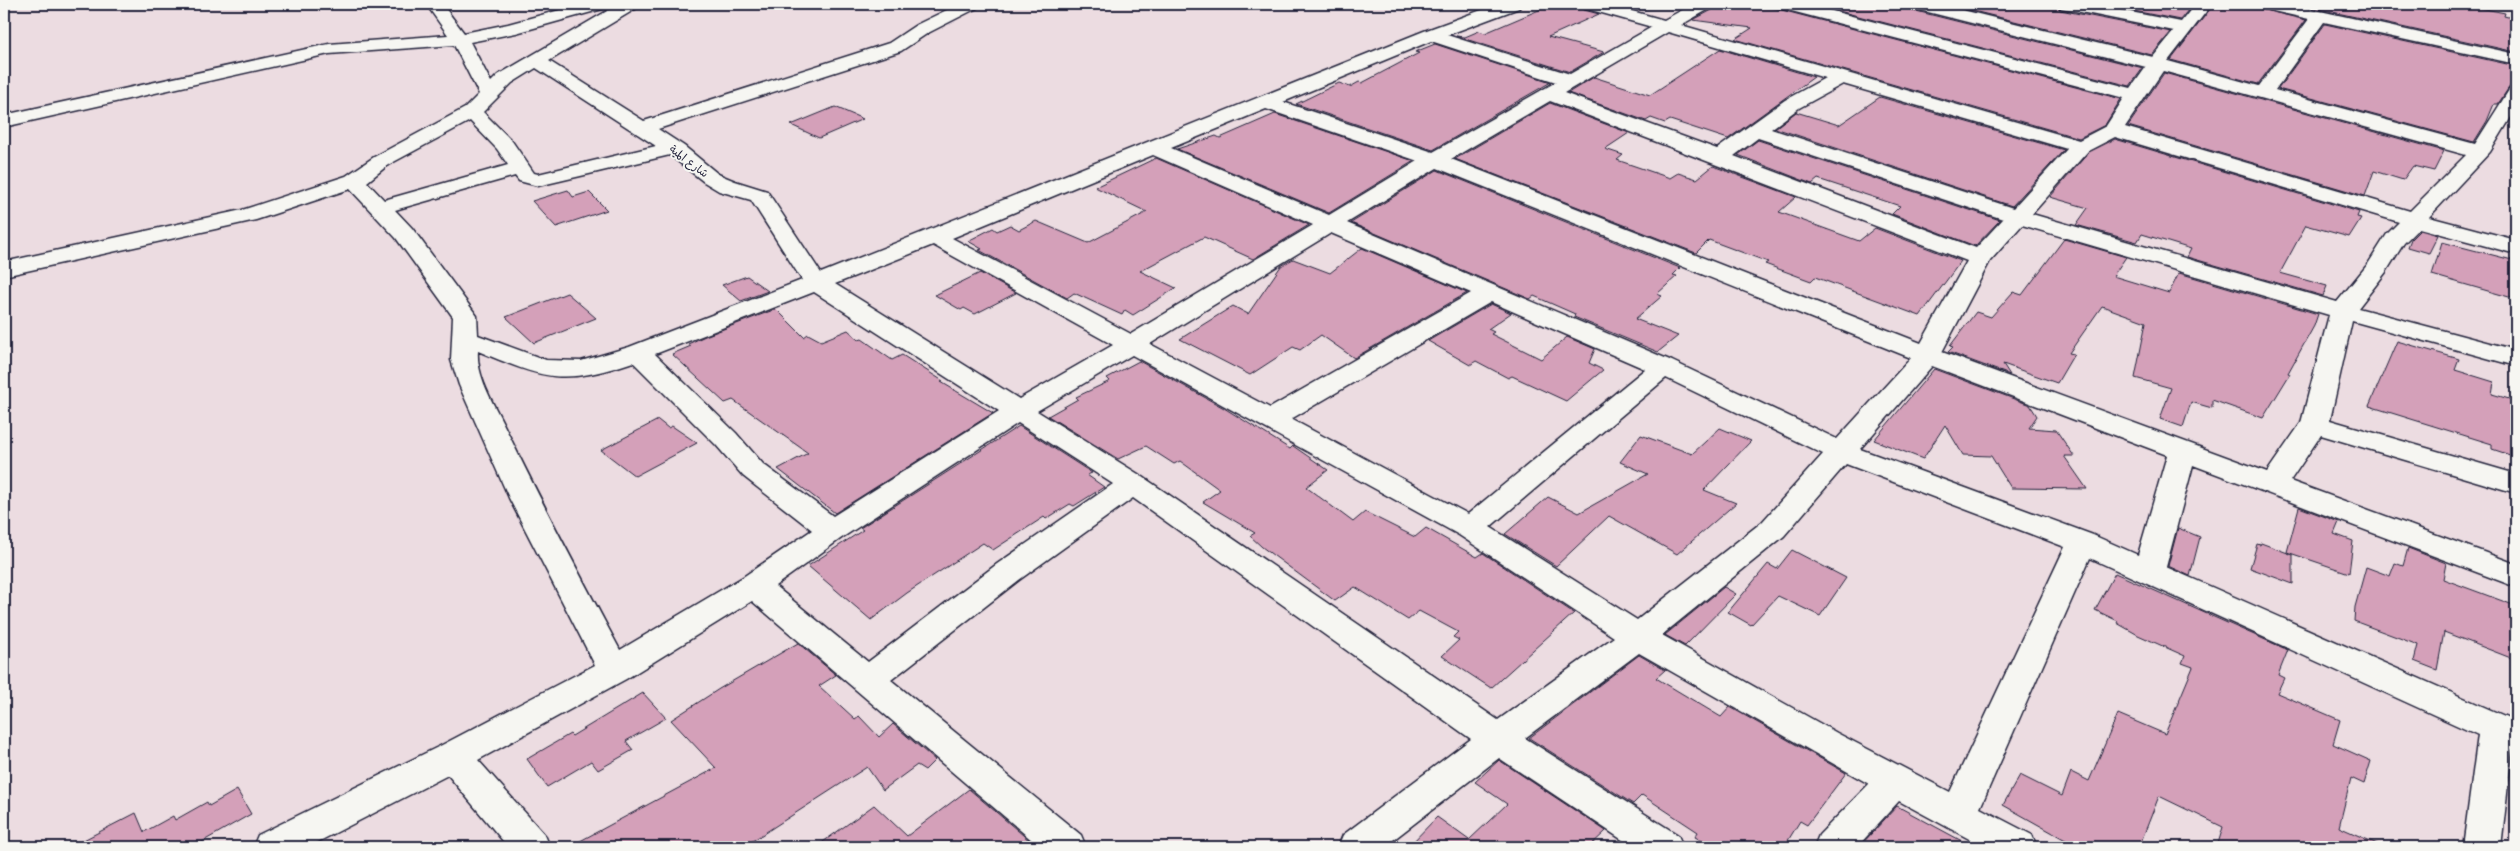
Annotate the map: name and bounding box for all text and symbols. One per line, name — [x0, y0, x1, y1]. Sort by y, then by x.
street label: شارع المية — [665, 140, 713, 182]

